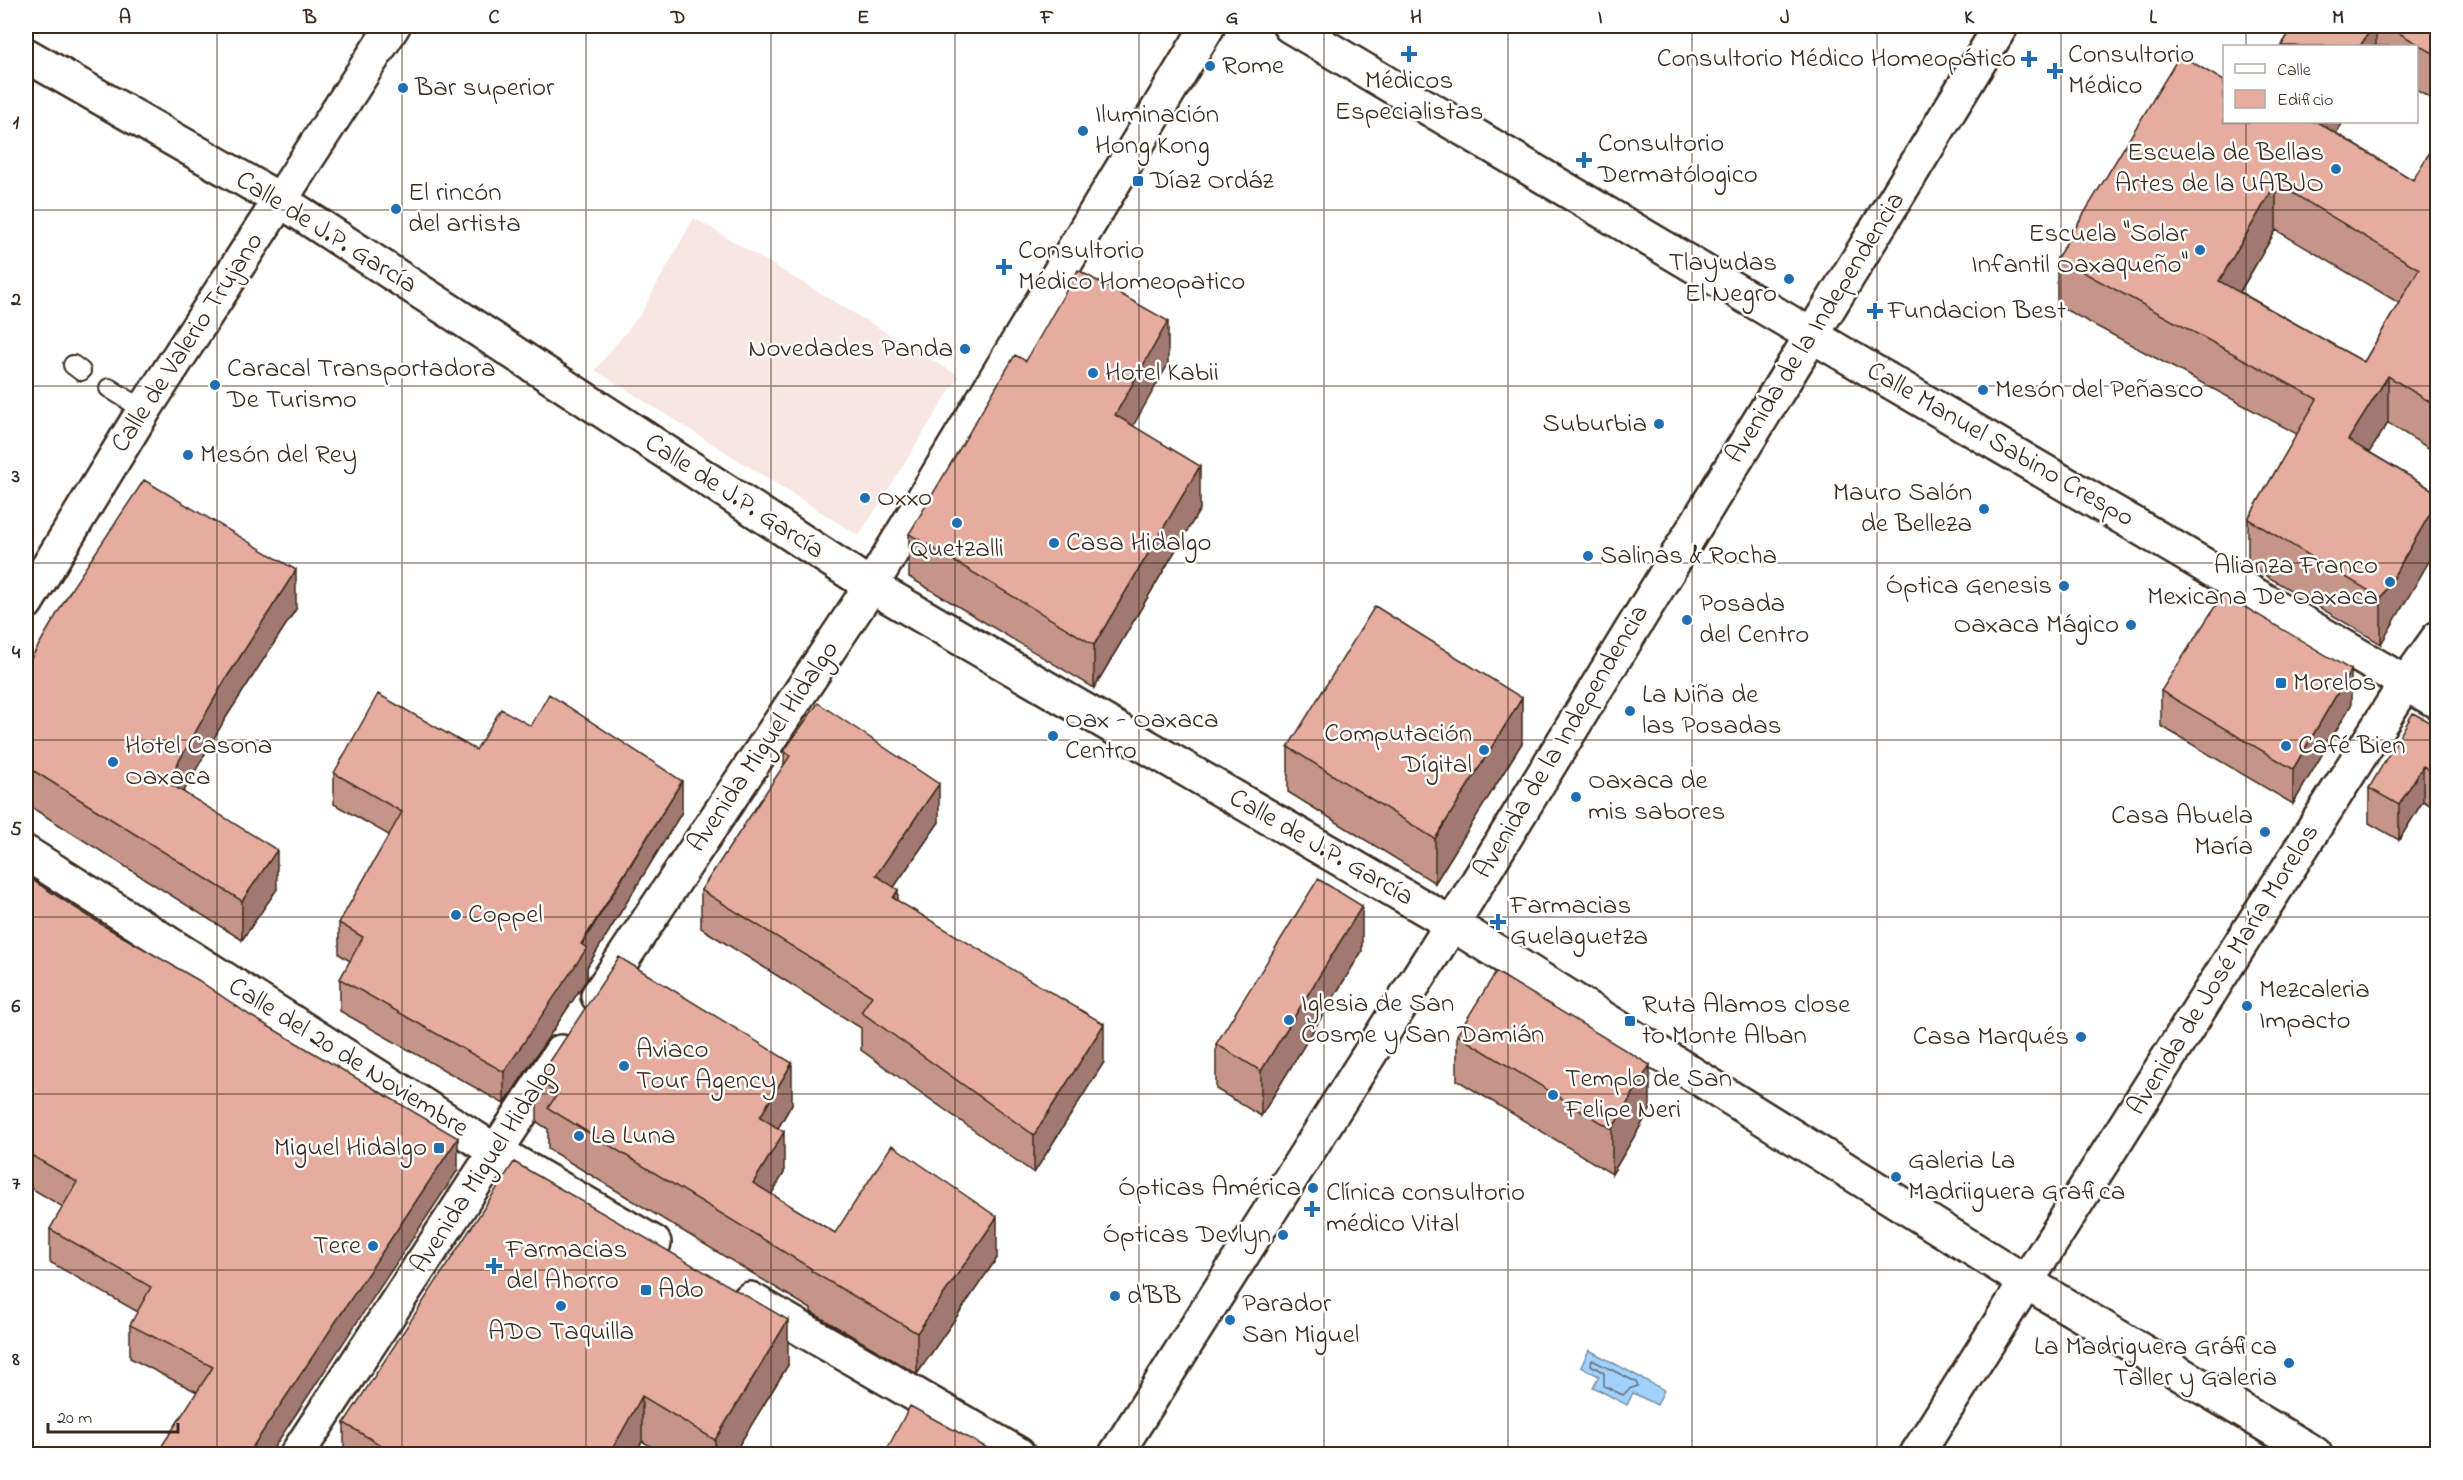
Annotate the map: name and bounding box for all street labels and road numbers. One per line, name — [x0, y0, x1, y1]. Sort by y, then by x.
street label: Calle de J.P. García — [228, 161, 424, 305]
street label: Avenida de la Independencia — [1716, 185, 1916, 471]
street label: Calle de Valerio Trujano — [102, 225, 274, 461]
street label: Calle Manuel Sabino Crespo — [1859, 352, 2141, 538]
street label: Calle de J.P. García — [636, 424, 832, 570]
street label: Avenida de la Independencia — [1465, 598, 1659, 886]
street label: Avenida Miguel Hidalgo — [679, 633, 849, 861]
street label: Calle de J.P. García — [1221, 779, 1421, 917]
street label: Avenida de José María Morelos — [2118, 817, 2330, 1123]
street label: Calle del 20 de Noviembre — [220, 968, 477, 1148]
street label: Avenida Miguel Hidalgo — [401, 1052, 569, 1282]

